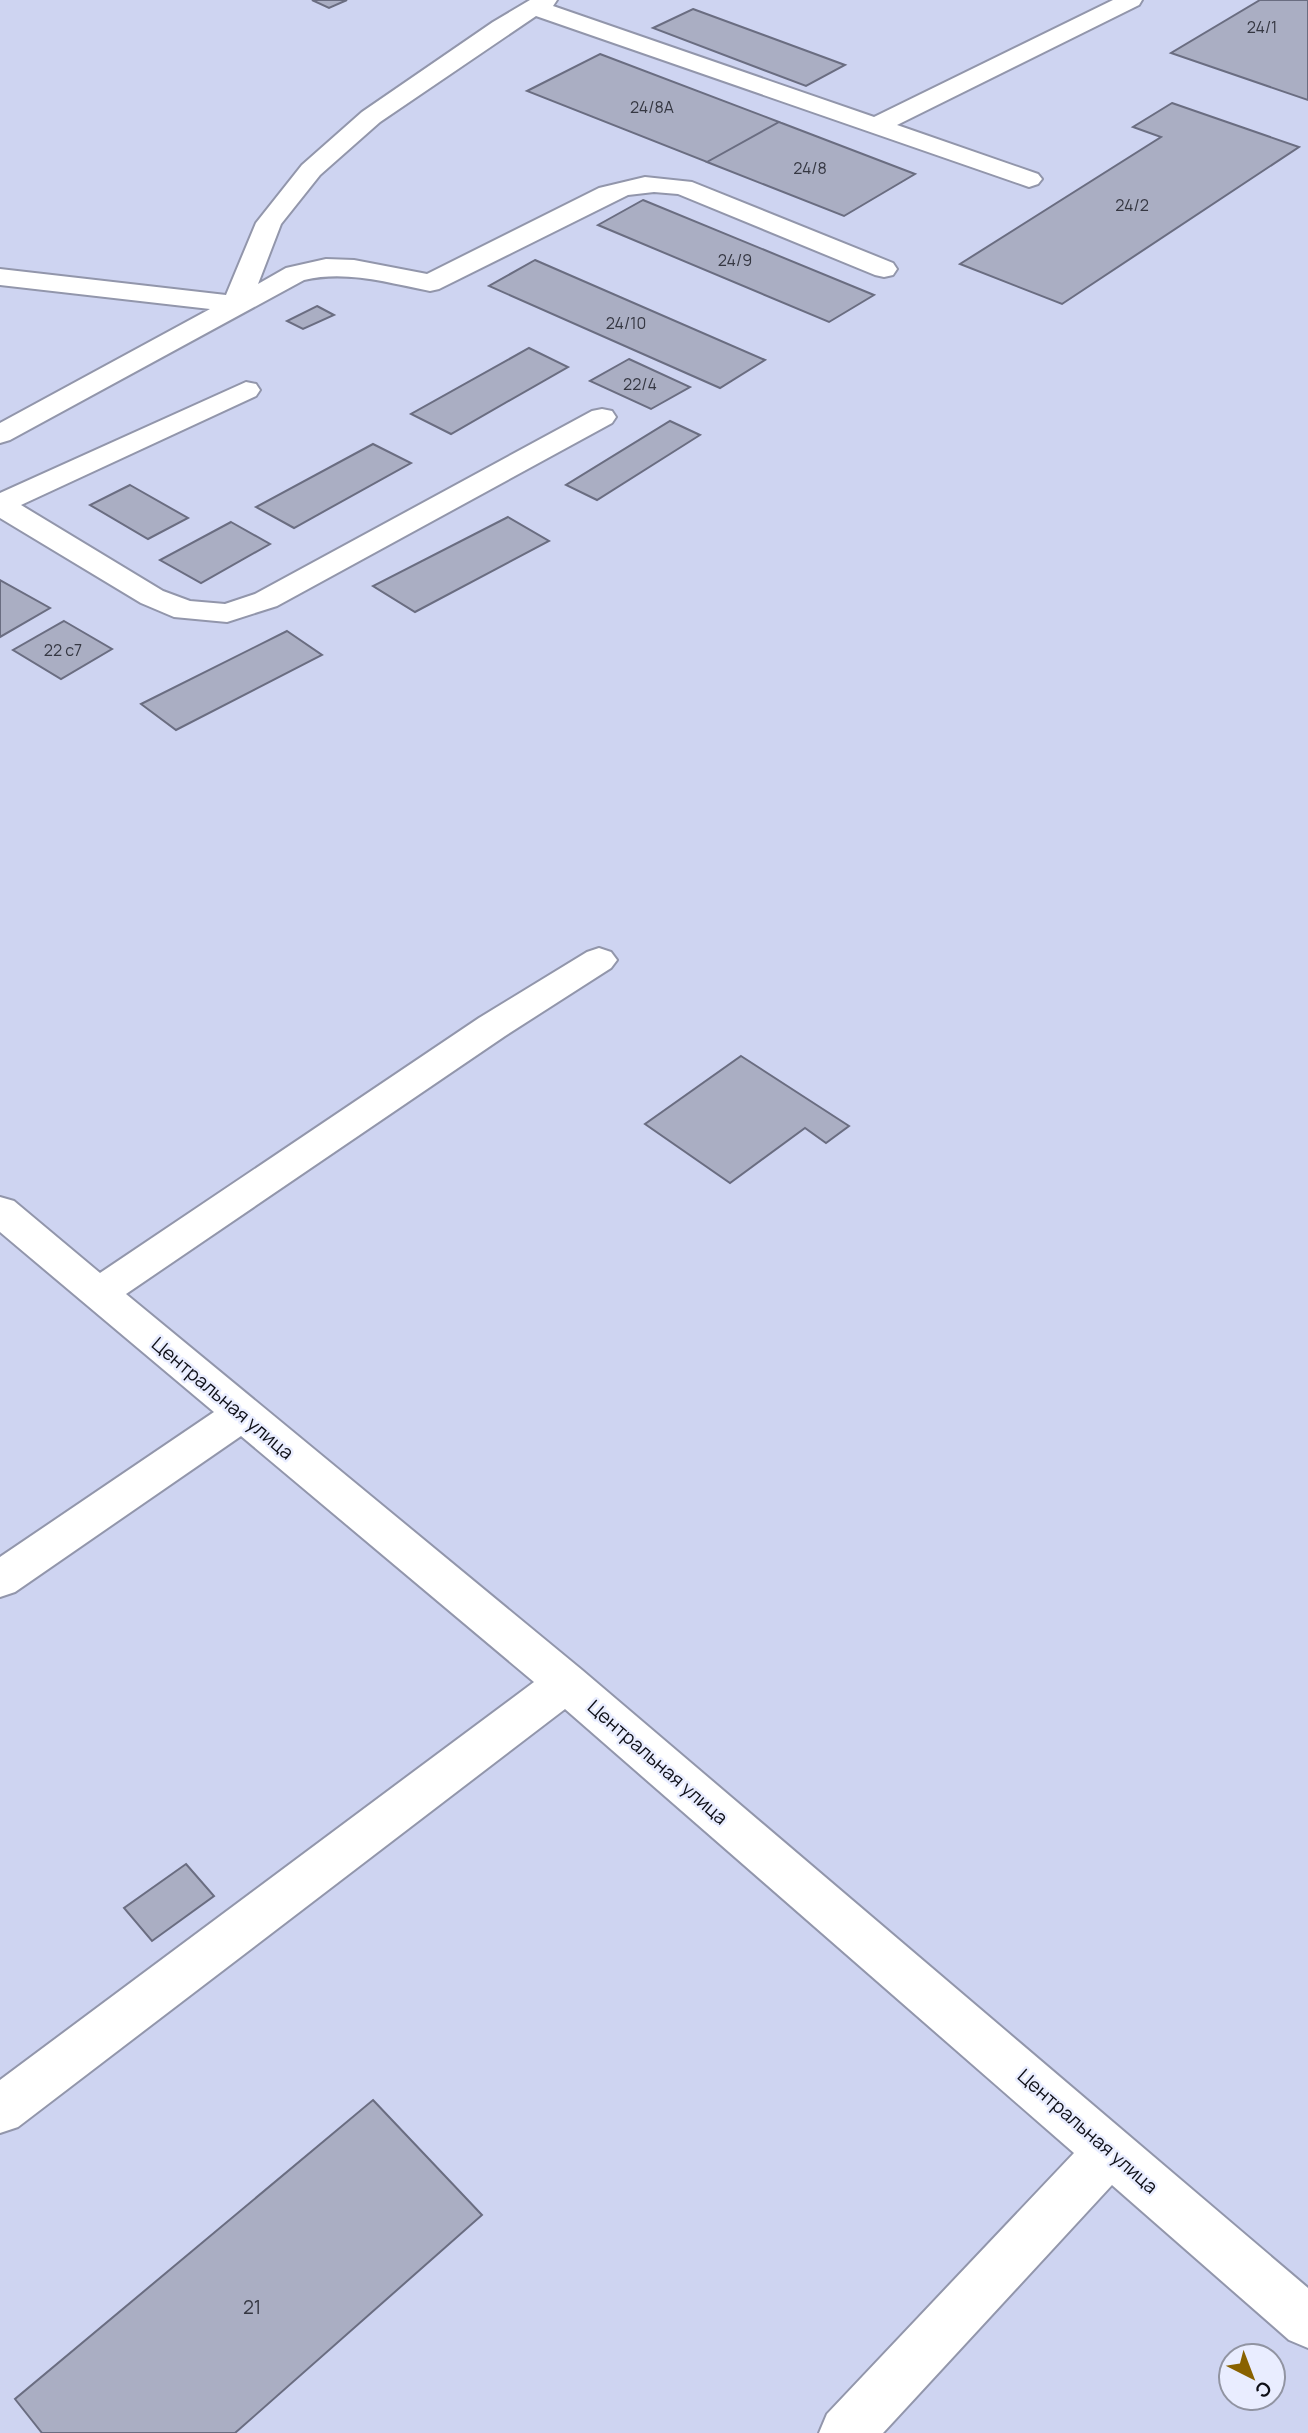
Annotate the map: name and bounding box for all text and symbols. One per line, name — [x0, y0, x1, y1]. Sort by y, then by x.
house number: 24/1 — [1247, 16, 1277, 38]
house number: 24/8А — [630, 96, 674, 118]
house number: 24/8 — [793, 157, 827, 179]
house number: 24/2 — [1115, 194, 1149, 216]
house number: 24/9 — [718, 249, 752, 271]
house number: 24/10 — [606, 312, 646, 334]
house number: 22/4 — [623, 373, 657, 395]
house number: 22 с7 — [44, 639, 82, 661]
street label: Центральная улица — [146, 1331, 300, 1465]
street label: Центральная улица — [582, 1694, 734, 1830]
street label: Центральная улица — [1012, 2063, 1164, 2199]
house number: 21 — [243, 2294, 261, 2320]
north arrow — [1217, 2342, 1287, 2412]
text: С — [1249, 2375, 1277, 2404]

